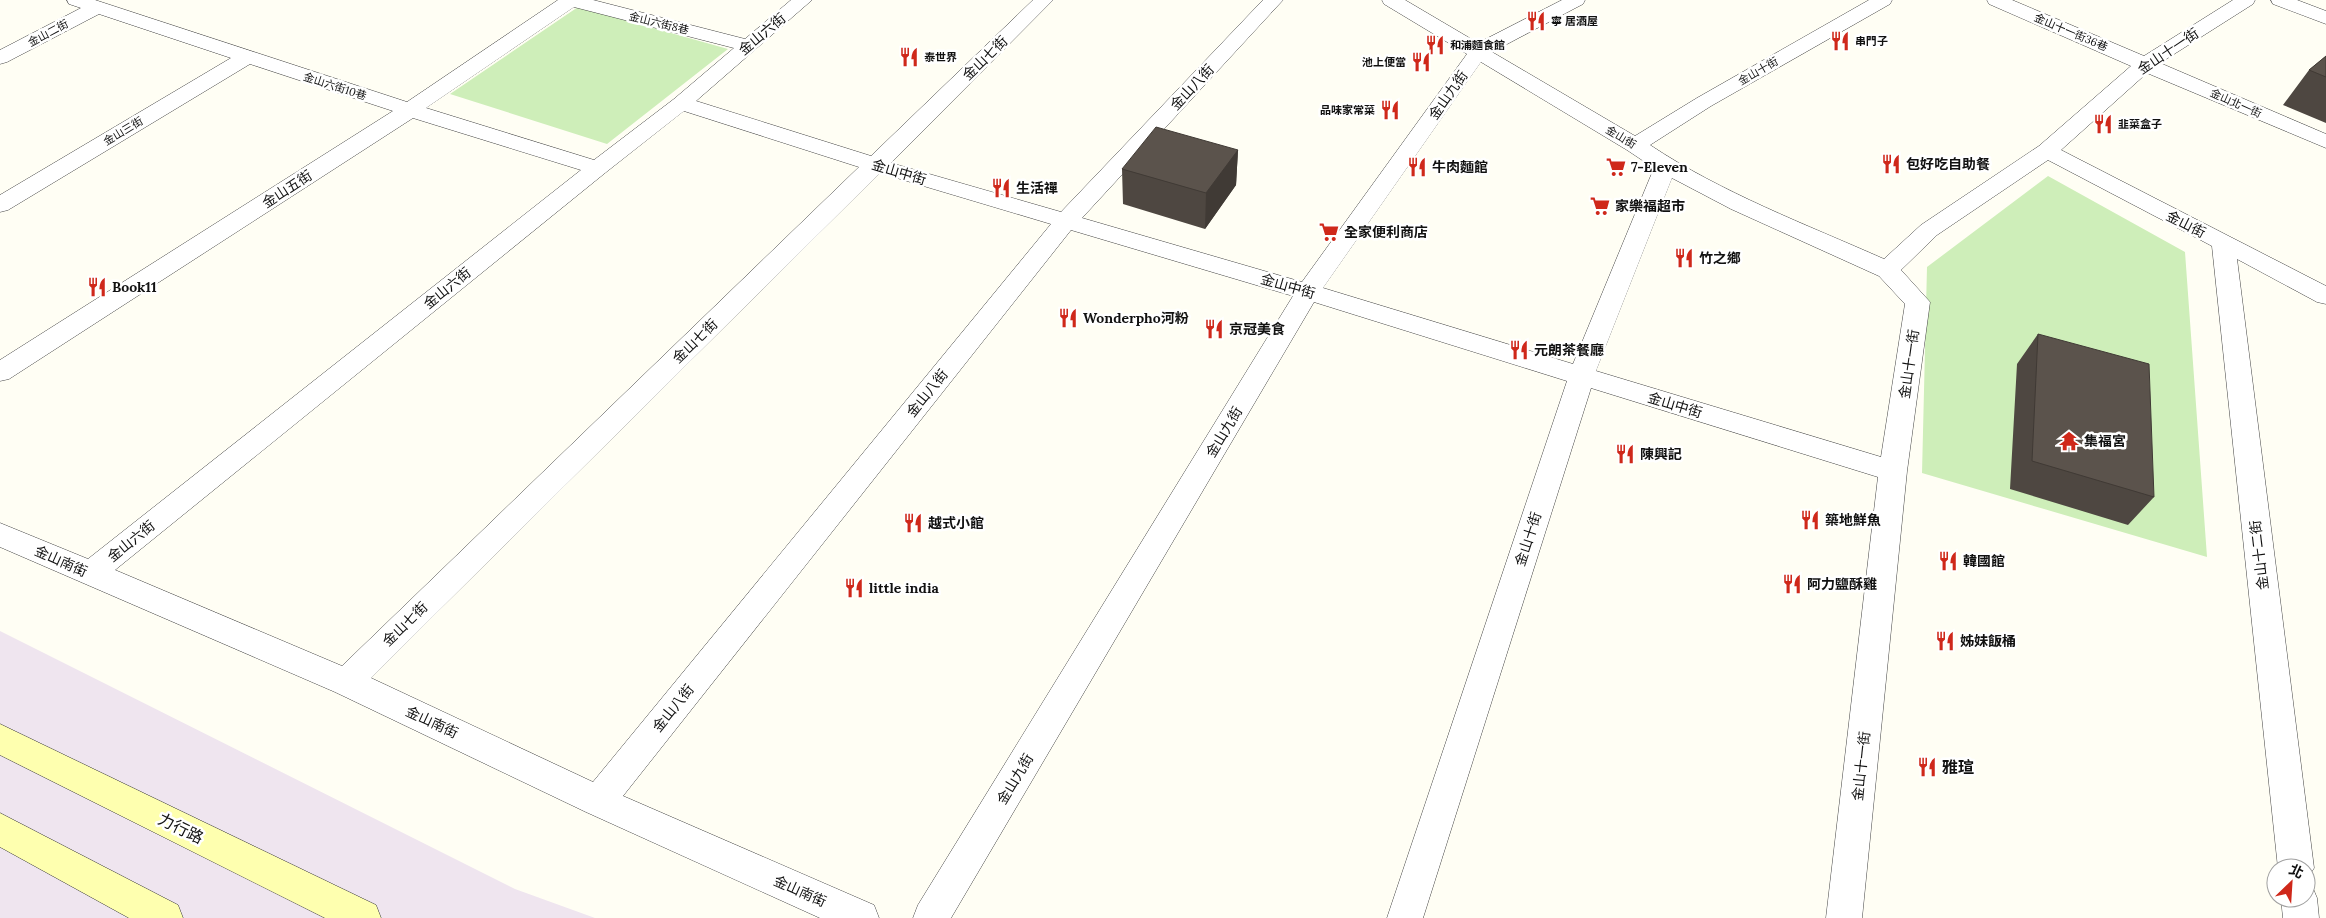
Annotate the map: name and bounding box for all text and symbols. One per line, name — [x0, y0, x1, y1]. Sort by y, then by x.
street label: 金山六街8巷 — [628, 9, 690, 37]
street label: 金山六街 — [735, 9, 789, 59]
restaurant icon: 寧 居酒屋 — [1525, 10, 1547, 32]
street label: 金山十一街36巷 — [2032, 10, 2110, 54]
place label: 寧 居酒屋 — [1551, 14, 1598, 28]
street label: 金山二街 — [25, 16, 71, 50]
street label: 金山十一街 — [2134, 24, 2202, 78]
restaurant icon: 串門子 — [1829, 30, 1851, 52]
street label: 金山七街 — [959, 32, 1011, 84]
restaurant icon: 和浦麵食館 — [1424, 34, 1446, 56]
place label: 串門子 — [1855, 34, 1888, 48]
place label: 和浦麵食館 — [1450, 38, 1505, 52]
restaurant icon: 泰世界 — [898, 46, 920, 68]
place label: 泰世界 — [924, 50, 957, 64]
restaurant icon: 池上便當 — [1410, 51, 1432, 73]
street label: 金山十街 — [1735, 54, 1781, 88]
place label: 池上便當 — [1362, 55, 1406, 69]
street label: 金山八街 — [1166, 60, 1218, 114]
street label: 金山九街 — [1425, 67, 1471, 123]
street label: 金山六街10巷 — [302, 69, 368, 103]
street label: 金山北一街 — [2208, 85, 2264, 121]
restaurant icon: 品味家常菜 — [1379, 99, 1401, 121]
place label: 品味家常菜 — [1320, 103, 1375, 117]
restaurant icon: 韭菜盒子 — [2092, 113, 2114, 135]
street label: 金山三街 — [101, 114, 145, 148]
place label: 韭菜盒子 — [2118, 117, 2162, 131]
street label: 金山街 — [1603, 123, 1639, 151]
restaurant icon: 包好吃自助餐 — [1880, 153, 1902, 175]
street label: 金山中街 — [870, 155, 928, 189]
place label: 包好吃自助餐 — [1906, 155, 1990, 173]
restaurant icon: 牛肉麵館 — [1406, 156, 1428, 178]
supermarket icon: 7-Eleven — [1605, 156, 1627, 178]
place label: 牛肉麵館 — [1432, 158, 1488, 176]
place label: 7-Eleven — [1631, 158, 1688, 176]
street label: 金山五街 — [259, 166, 315, 212]
restaurant icon: 生活禪 — [990, 177, 1012, 199]
place label: 生活禪 — [1016, 179, 1058, 197]
supermarket icon: 家樂福超市 — [1589, 195, 1611, 217]
place label: 家樂福超市 — [1615, 197, 1685, 215]
street label: 金山街 — [2163, 206, 2209, 242]
supermarket icon: 全家便利商店 — [1318, 221, 1340, 243]
place label: 全家便利商店 — [1344, 223, 1428, 241]
restaurant icon: 竹之鄉 — [1673, 247, 1695, 269]
place label: 竹之鄉 — [1699, 249, 1741, 267]
street label: 金山六街 — [420, 263, 474, 313]
street label: 金山中街 — [1259, 270, 1317, 302]
restaurant icon: Book11 — [86, 276, 108, 298]
place label: Book11 — [112, 278, 157, 296]
restaurant icon: Wonderpho河粉 — [1057, 307, 1079, 329]
place label: Wonderpho河粉 — [1083, 309, 1189, 327]
street label: 金山七街 — [669, 315, 721, 367]
restaurant icon: 京冠美食 — [1203, 318, 1225, 340]
place label: 京冠美食 — [1229, 320, 1285, 338]
street label: 金山十一街 — [1895, 328, 1923, 400]
restaurant icon: 元朗茶餐廳 — [1508, 339, 1530, 361]
place label: 元朗茶餐廳 — [1534, 341, 1604, 359]
street label: 金山八街 — [902, 366, 952, 420]
street label: 金山中街 — [1646, 388, 1704, 422]
street label: 金山九街 — [1202, 403, 1246, 461]
temple icon: 集福宮 — [2058, 430, 2080, 452]
place label: 集福宮 — [2084, 432, 2126, 450]
restaurant icon: 陳興記 — [1614, 443, 1636, 465]
place label: 陳興記 — [1640, 445, 1682, 463]
restaurant icon: 築地鮮魚 — [1799, 509, 1821, 531]
street label: 金山十街 — [1511, 510, 1545, 568]
place label: 築地鮮魚 — [1825, 511, 1881, 529]
restaurant icon: 越式小館 — [902, 512, 924, 534]
place label: 越式小館 — [928, 514, 984, 532]
street label: 金山六街 — [104, 516, 158, 566]
street label: 金山十二街 — [2246, 519, 2272, 591]
street label: 金山南街 — [32, 541, 90, 581]
restaurant icon: 韓國館 — [1937, 550, 1959, 572]
place label: 韓國館 — [1963, 552, 2005, 570]
restaurant icon: 阿力鹽酥雞 — [1781, 573, 1803, 595]
place label: 阿力鹽酥雞 — [1807, 575, 1877, 593]
restaurant icon: little india — [843, 577, 865, 599]
place label: little india — [869, 579, 939, 597]
street label: 金山七街 — [379, 598, 431, 650]
restaurant icon: 姊妹飯桶 — [1934, 630, 1956, 652]
place label: 姊妹飯桶 — [1960, 632, 2016, 650]
street label: 金山八街 — [648, 681, 698, 735]
street label: 金山南街 — [403, 702, 461, 742]
street label: 金山十一街 — [1848, 730, 1874, 802]
street label: 金山九街 — [993, 750, 1037, 808]
restaurant icon: 雅瑄 — [1916, 756, 1938, 778]
place label: 雅瑄 — [1942, 757, 1974, 777]
street label: 力行路 — [155, 808, 207, 848]
north arrow — [2266, 858, 2316, 908]
text: 北 — [2286, 860, 2307, 882]
street label: 金山南街 — [771, 871, 829, 911]

